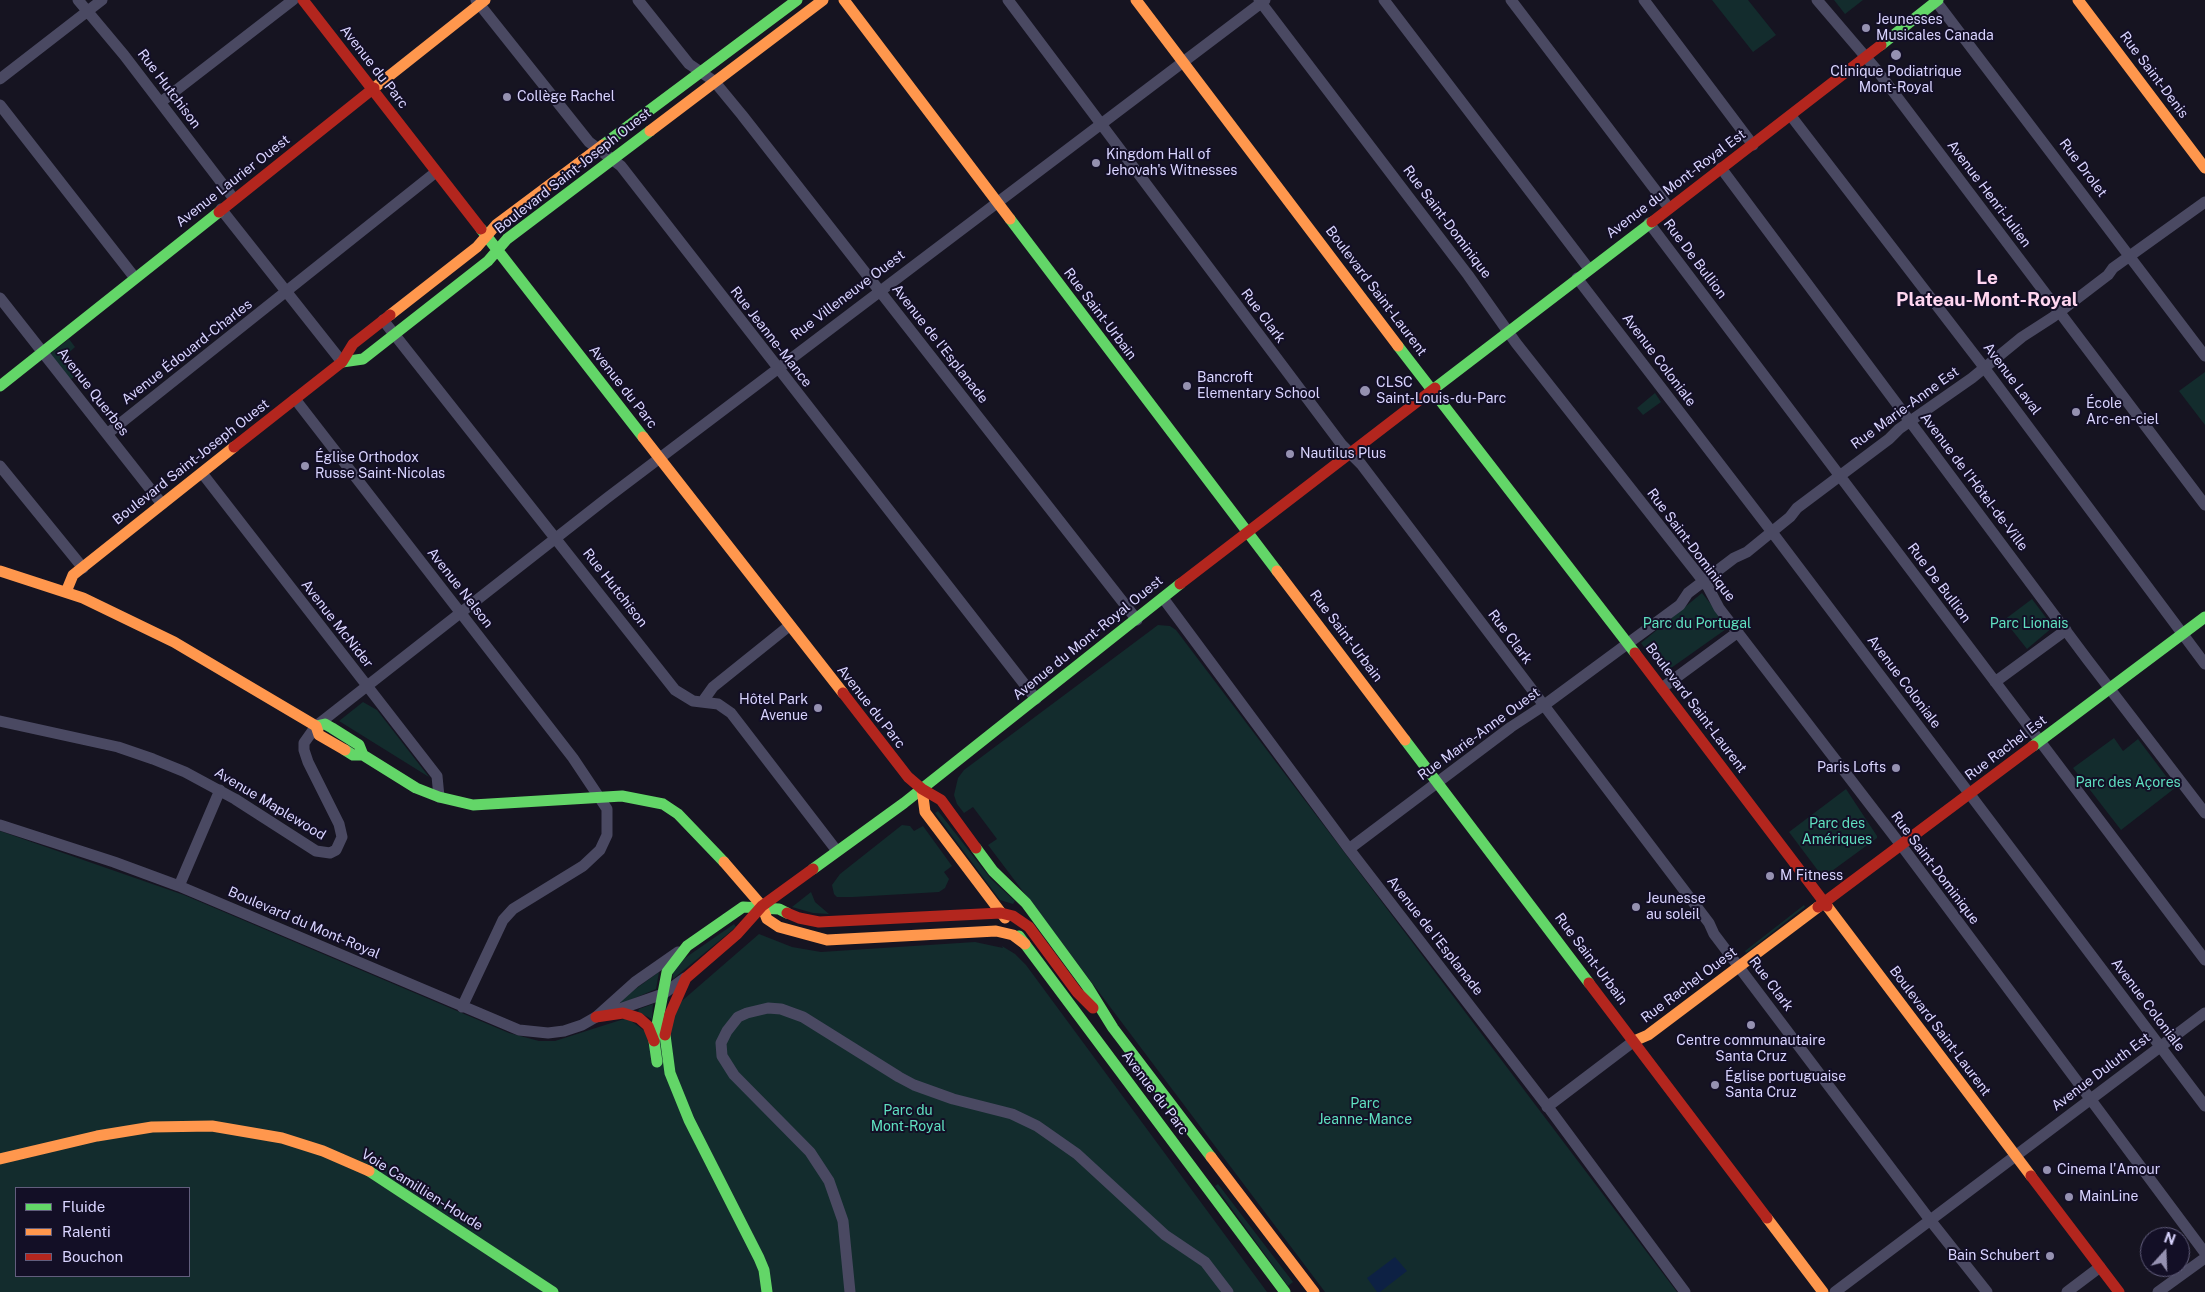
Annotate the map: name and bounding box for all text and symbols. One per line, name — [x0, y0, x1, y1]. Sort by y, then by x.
place label: Jeunesses Musicales Canada — [1876, 12, 1994, 44]
street label: Avenue du Parc — [336, 22, 412, 112]
marker: Jeunesses Musicales Canada — [1860, 22, 1872, 34]
street label: Rue Saint-Denis — [2116, 28, 2192, 122]
street label: Rue Hutchison — [134, 46, 204, 132]
marker: Clinique Podiatrique Mont-Royal — [1889, 48, 1903, 62]
place label: Clinique Podiatrique Mont-Royal — [1830, 64, 1962, 96]
place label: Collège Rachel — [517, 89, 615, 105]
marker: Collège Rachel — [501, 91, 513, 103]
street label: Boulevard Saint-Joseph Ouest — [491, 105, 655, 237]
street label: Avenue du Mont-Royal Est — [1603, 126, 1749, 242]
street label: Avenue Laurier Ouest — [173, 131, 293, 231]
street label: Rue Drolet — [2056, 135, 2110, 201]
street label: Avenue Henri-Julien — [1943, 137, 2035, 251]
place label: Kingdom Hall of Jehovah's Witnesses — [1106, 147, 1237, 180]
marker: Kingdom Hall of Jehovah's Witnesses — [1090, 157, 1102, 169]
street label: Rue Saint-Dominique — [1399, 162, 1495, 282]
street label: Rue De Bullion — [1660, 216, 1730, 302]
street label: Boulevard Saint-Laurent — [1322, 223, 1430, 359]
street label: Rue Villeneuve Ouest — [788, 247, 908, 343]
street label: Rue Saint-Urbain — [1060, 265, 1140, 363]
district label: Le Plateau-Mont-Royal — [1896, 267, 2078, 311]
street label: Avenue de l'Esplanade — [888, 281, 992, 407]
street label: Rue Jeanne-Mance — [727, 283, 815, 391]
street label: Rue Clark — [1237, 286, 1289, 346]
street label: Avenue Édouard-Charles — [118, 296, 256, 408]
street label: Avenue Coloniale — [1619, 310, 1699, 410]
street label: Avenue Laval — [1979, 340, 2045, 418]
street label: Avenue du Parc — [585, 342, 661, 432]
street label: Avenue Querbes — [54, 345, 132, 439]
street label: Rue Marie-Anne Est — [1848, 363, 1962, 453]
place label: Bancroft Elementary School — [1197, 370, 1320, 402]
place label: CLSC Saint-Louis-du-Parc — [1376, 375, 1506, 408]
marker: Bancroft Elementary School — [1181, 380, 1193, 392]
marker: CLSC Saint-Louis-du-Parc — [1358, 384, 1372, 398]
street label: Boulevard Saint-Joseph Ouest — [109, 396, 273, 528]
place label: École Arc-en-ciel — [2086, 396, 2159, 428]
marker: École Arc-en-ciel — [2070, 406, 2082, 418]
street label: Avenue de l'Hôtel-de-Ville — [1917, 410, 2031, 554]
place label: Nautilus Plus — [1300, 446, 1386, 462]
marker: Nautilus Plus — [1284, 448, 1296, 460]
place label: Église Orthodox Russe Saint-Nicolas — [315, 450, 445, 482]
marker: Église Orthodox Russe Saint-Nicolas — [299, 460, 311, 472]
street label: Rue Saint-Dominique — [1643, 485, 1739, 605]
street label: Rue De Bullion — [1904, 540, 1974, 626]
street label: Avenue Nelson — [424, 545, 496, 631]
street label: Rue Hutchison — [579, 545, 651, 631]
street label: Avenue du Mont-Royal Ouest — [1010, 572, 1166, 704]
street label: Avenue McNider — [297, 577, 377, 671]
street label: Rue Saint-Urbain — [1306, 587, 1386, 685]
street label: Rue Clark — [1484, 607, 1536, 667]
park label: Parc du Portugal — [1643, 616, 1751, 632]
park label: Parc Lionais — [1990, 616, 2068, 632]
street label: Avenue Coloniale — [1864, 632, 1944, 732]
street label: Boulevard Saint-Laurent — [1642, 640, 1750, 776]
street label: Avenue du Parc — [833, 662, 909, 752]
street label: Rue Marie-Anne Ouest — [1415, 684, 1543, 784]
place label: Hôtel Park Avenue — [739, 692, 808, 724]
marker: Hôtel Park Avenue — [812, 702, 824, 714]
street label: Rue Rachel Est — [1962, 712, 2050, 784]
place label: Paris Lofts — [1817, 760, 1886, 776]
marker: Paris Lofts — [1890, 762, 1902, 774]
street label: Avenue Maplewood — [211, 764, 329, 844]
park label: Parc des Açores — [2075, 775, 2181, 791]
street label: Rue Saint-Dominique — [1887, 808, 1983, 928]
park label: Parc des Amériques — [1802, 816, 1872, 849]
place label: M Fitness — [1780, 868, 1843, 884]
marker: M Fitness — [1764, 870, 1776, 882]
street label: Avenue de l'Esplanade — [1383, 873, 1487, 999]
street label: Boulevard du Mont-Royal — [225, 883, 383, 963]
place label: Jeunesse au soleil — [1646, 891, 1706, 924]
marker: Jeunesse au soleil — [1630, 901, 1642, 913]
street label: Rue Saint-Urbain — [1551, 910, 1631, 1008]
street label: Rue Rachel Ouest — [1638, 943, 1740, 1027]
street label: Rue Clark — [1745, 954, 1797, 1014]
street label: Avenue Coloniale — [2108, 955, 2188, 1055]
street label: Boulevard Saint-Laurent — [1886, 963, 1994, 1099]
marker: Centre communautaire Santa Cruz — [1745, 1019, 1757, 1031]
street label: Avenue Duluth Est — [2048, 1029, 2154, 1115]
place label: Centre communautaire Santa Cruz — [1676, 1033, 1826, 1066]
street label: Avenue du Parc — [1118, 1048, 1192, 1138]
place label: Église portuguaise Santa Cruz — [1725, 1069, 1846, 1102]
marker: Église portuguaise Santa Cruz — [1709, 1079, 1721, 1091]
park label: Parc Jeanne-Mance — [1318, 1096, 1412, 1128]
park label: Parc du Mont-Royal — [871, 1103, 945, 1136]
street label: Voie Camillien-Houde — [358, 1146, 486, 1234]
place label: Cinema l'Amour — [2057, 1162, 2160, 1178]
marker: Cinema l'Amour — [2041, 1164, 2053, 1176]
legend — [15, 1187, 190, 1277]
place label: MainLine — [2079, 1189, 2138, 1205]
marker: MainLine — [2063, 1191, 2075, 1203]
text: Fluide — [62, 1198, 105, 1215]
text: Ralenti — [62, 1223, 111, 1240]
north arrow — [2140, 1227, 2190, 1277]
text: N — [2162, 1229, 2178, 1248]
text: Bouchon — [62, 1248, 123, 1265]
place label: Bain Schubert — [1948, 1248, 2040, 1264]
marker: Bain Schubert — [2044, 1250, 2056, 1262]

